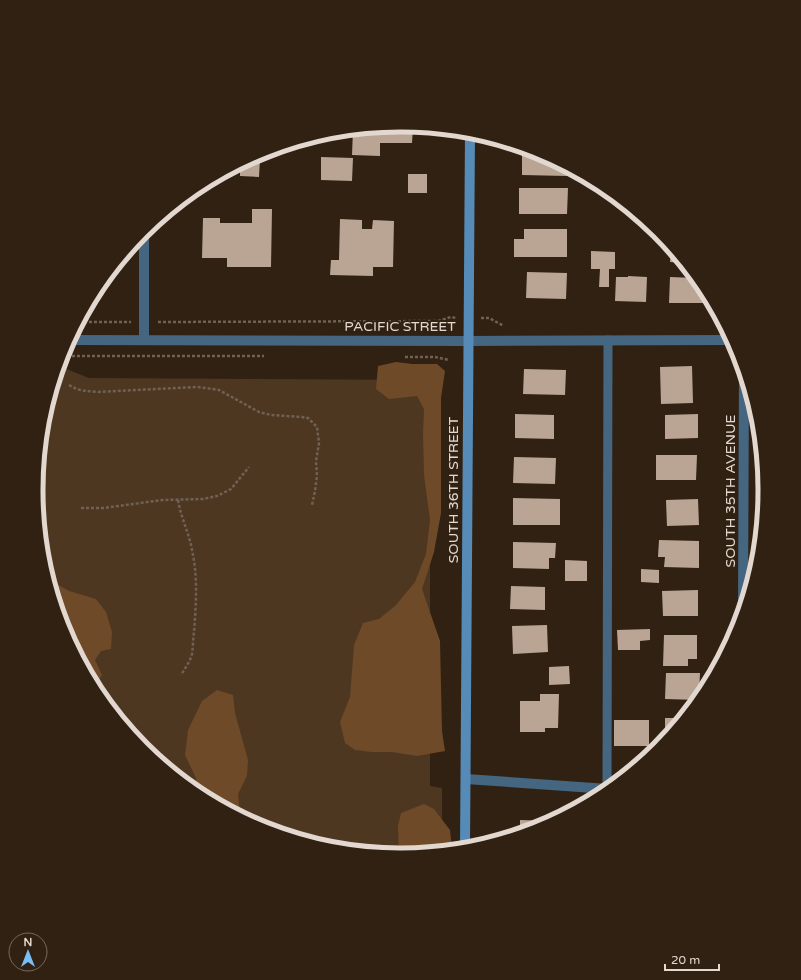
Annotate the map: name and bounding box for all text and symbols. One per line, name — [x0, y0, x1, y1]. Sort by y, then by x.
street label: PACIFIC STREET — [344, 318, 456, 335]
street label: SOUTH 35TH AVENUE — [722, 414, 739, 567]
street label: SOUTH 36TH STREET — [445, 416, 462, 563]
north arrow — [8, 932, 48, 972]
text: N — [24, 936, 32, 949]
scale bar — [665, 946, 719, 972]
text: 20 m — [671, 953, 700, 967]

